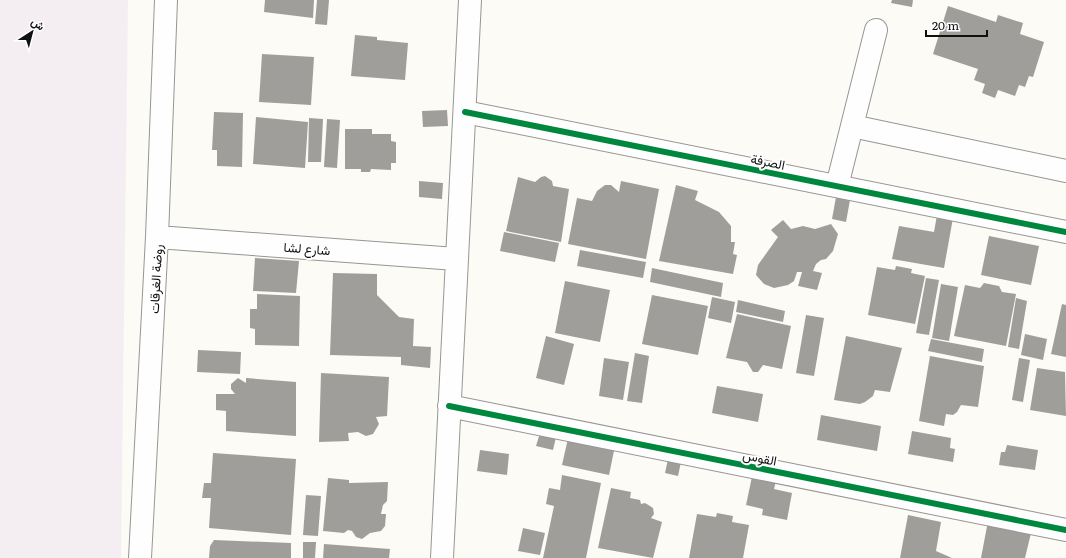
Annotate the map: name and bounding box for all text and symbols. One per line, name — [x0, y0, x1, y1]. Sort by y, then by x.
north arrow — [12, 12, 52, 52]
scale bar — [926, 12, 987, 38]
text: ش — [28, 13, 49, 33]
text: 20 m — [932, 16, 959, 34]
street label: الصرفة — [749, 148, 787, 174]
street label: شارع لشا — [283, 237, 331, 260]
street label: روضة الغرقات — [144, 244, 166, 314]
street label: القوس — [741, 444, 779, 470]

